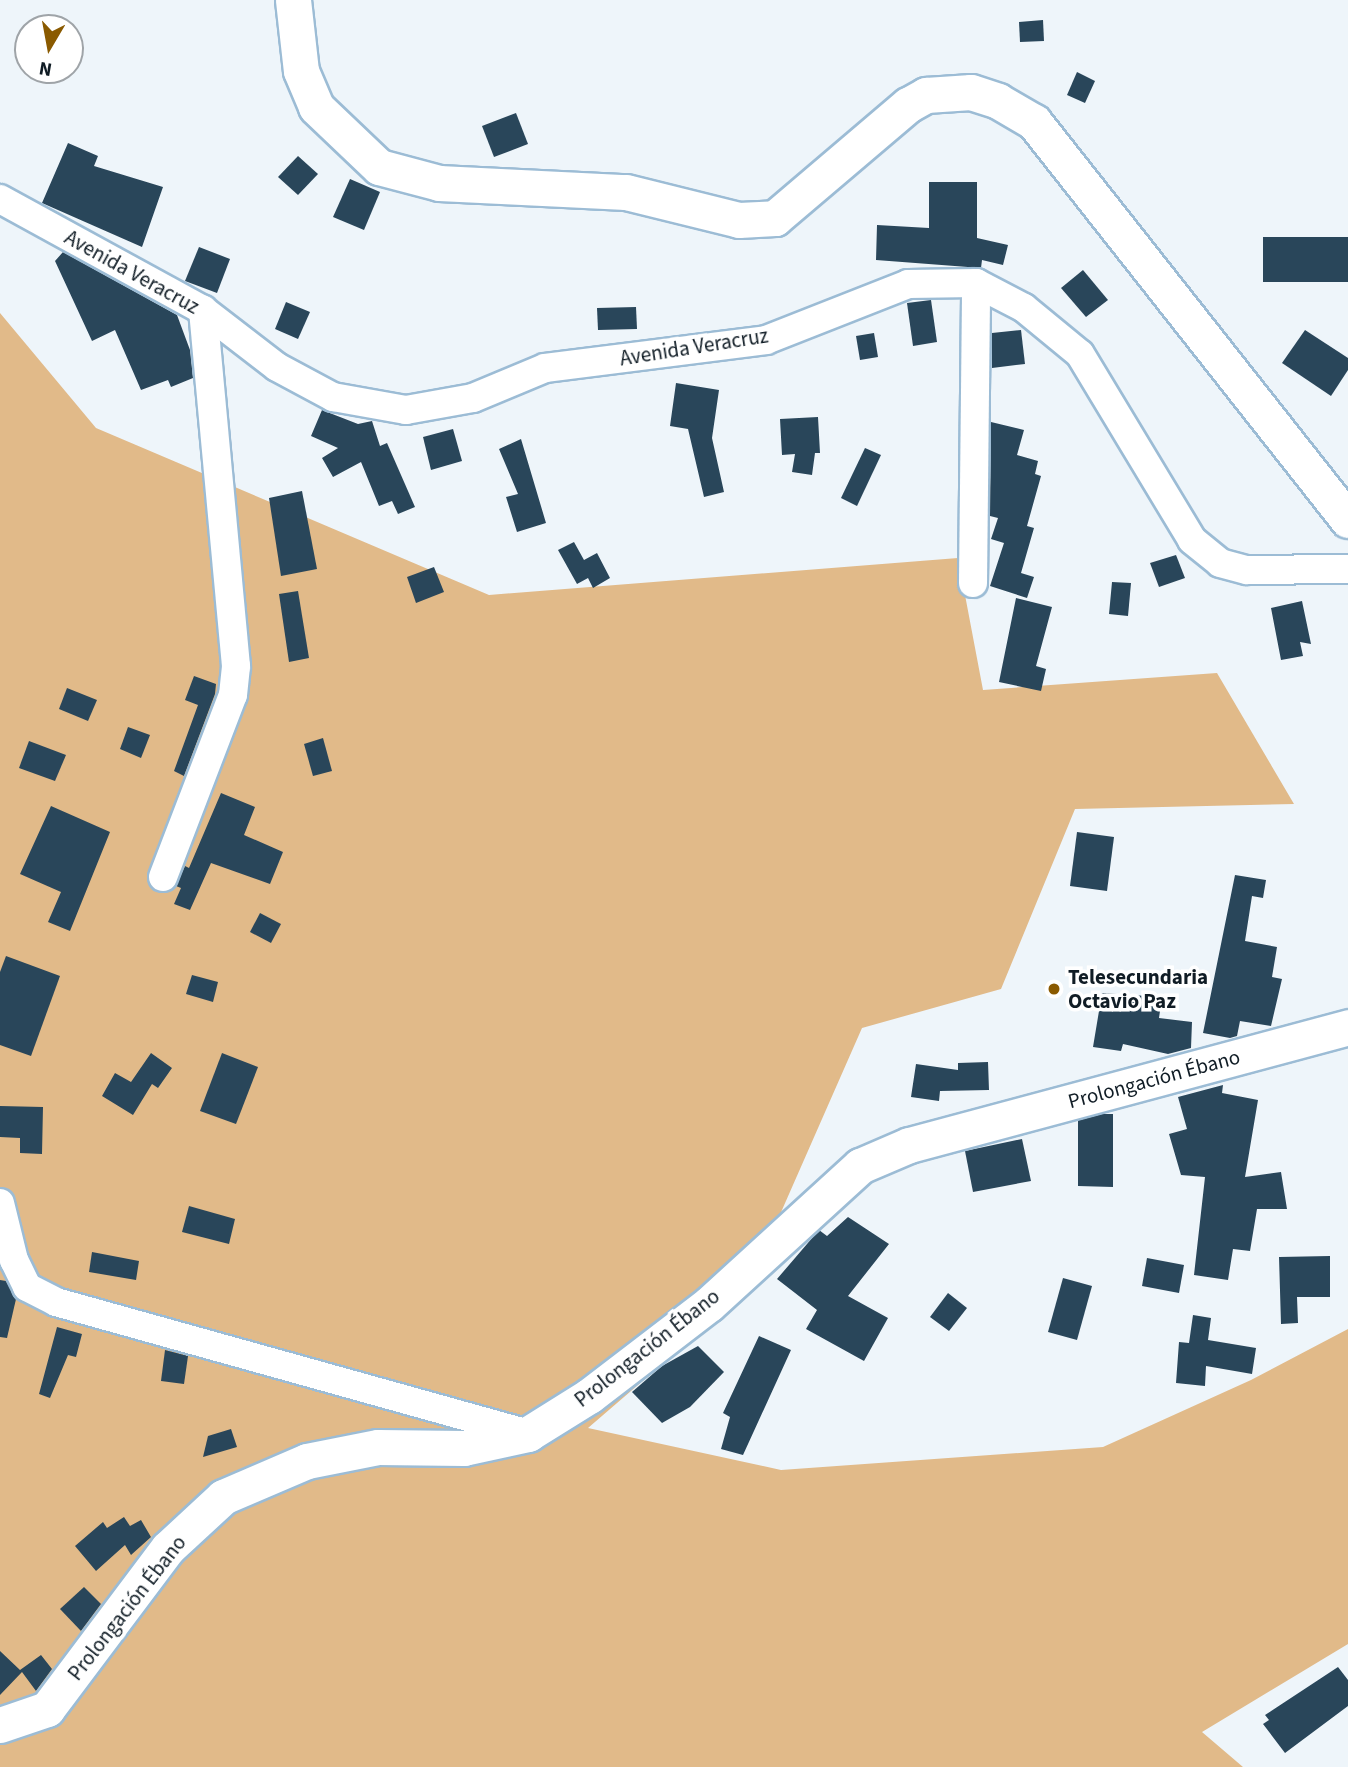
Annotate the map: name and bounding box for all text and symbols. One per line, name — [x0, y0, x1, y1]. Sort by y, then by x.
north arrow — [14, 14, 84, 84]
text: N — [37, 54, 54, 83]
street label: Avenida Veracruz — [60, 225, 204, 319]
street label: Avenida Veracruz — [618, 323, 770, 371]
place label: Telesecundaria Octavio Paz — [1068, 964, 1208, 1014]
marker: Telesecundaria Octavio Paz — [1046, 981, 1062, 997]
street label: Prolongación Ébano — [1065, 1044, 1243, 1114]
street label: Prolongación Ébano — [569, 1284, 725, 1412]
street label: Prolongación Ébano — [63, 1530, 191, 1686]

